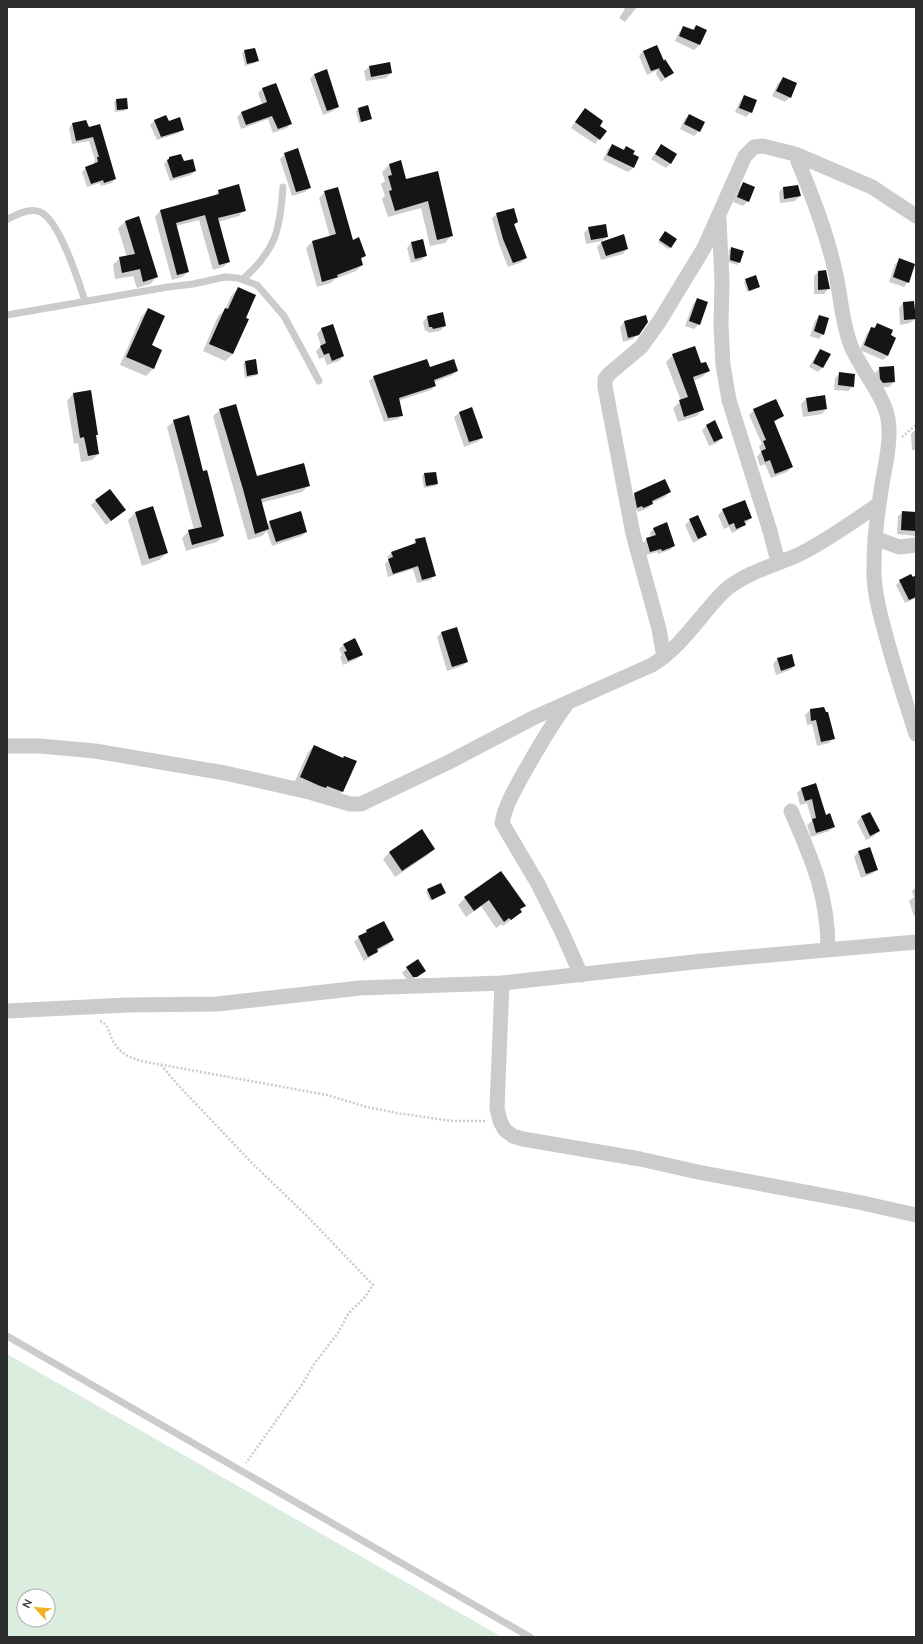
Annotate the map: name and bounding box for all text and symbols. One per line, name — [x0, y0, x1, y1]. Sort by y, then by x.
north arrow — [16, 1588, 56, 1628]
text: N — [19, 1597, 36, 1611]

